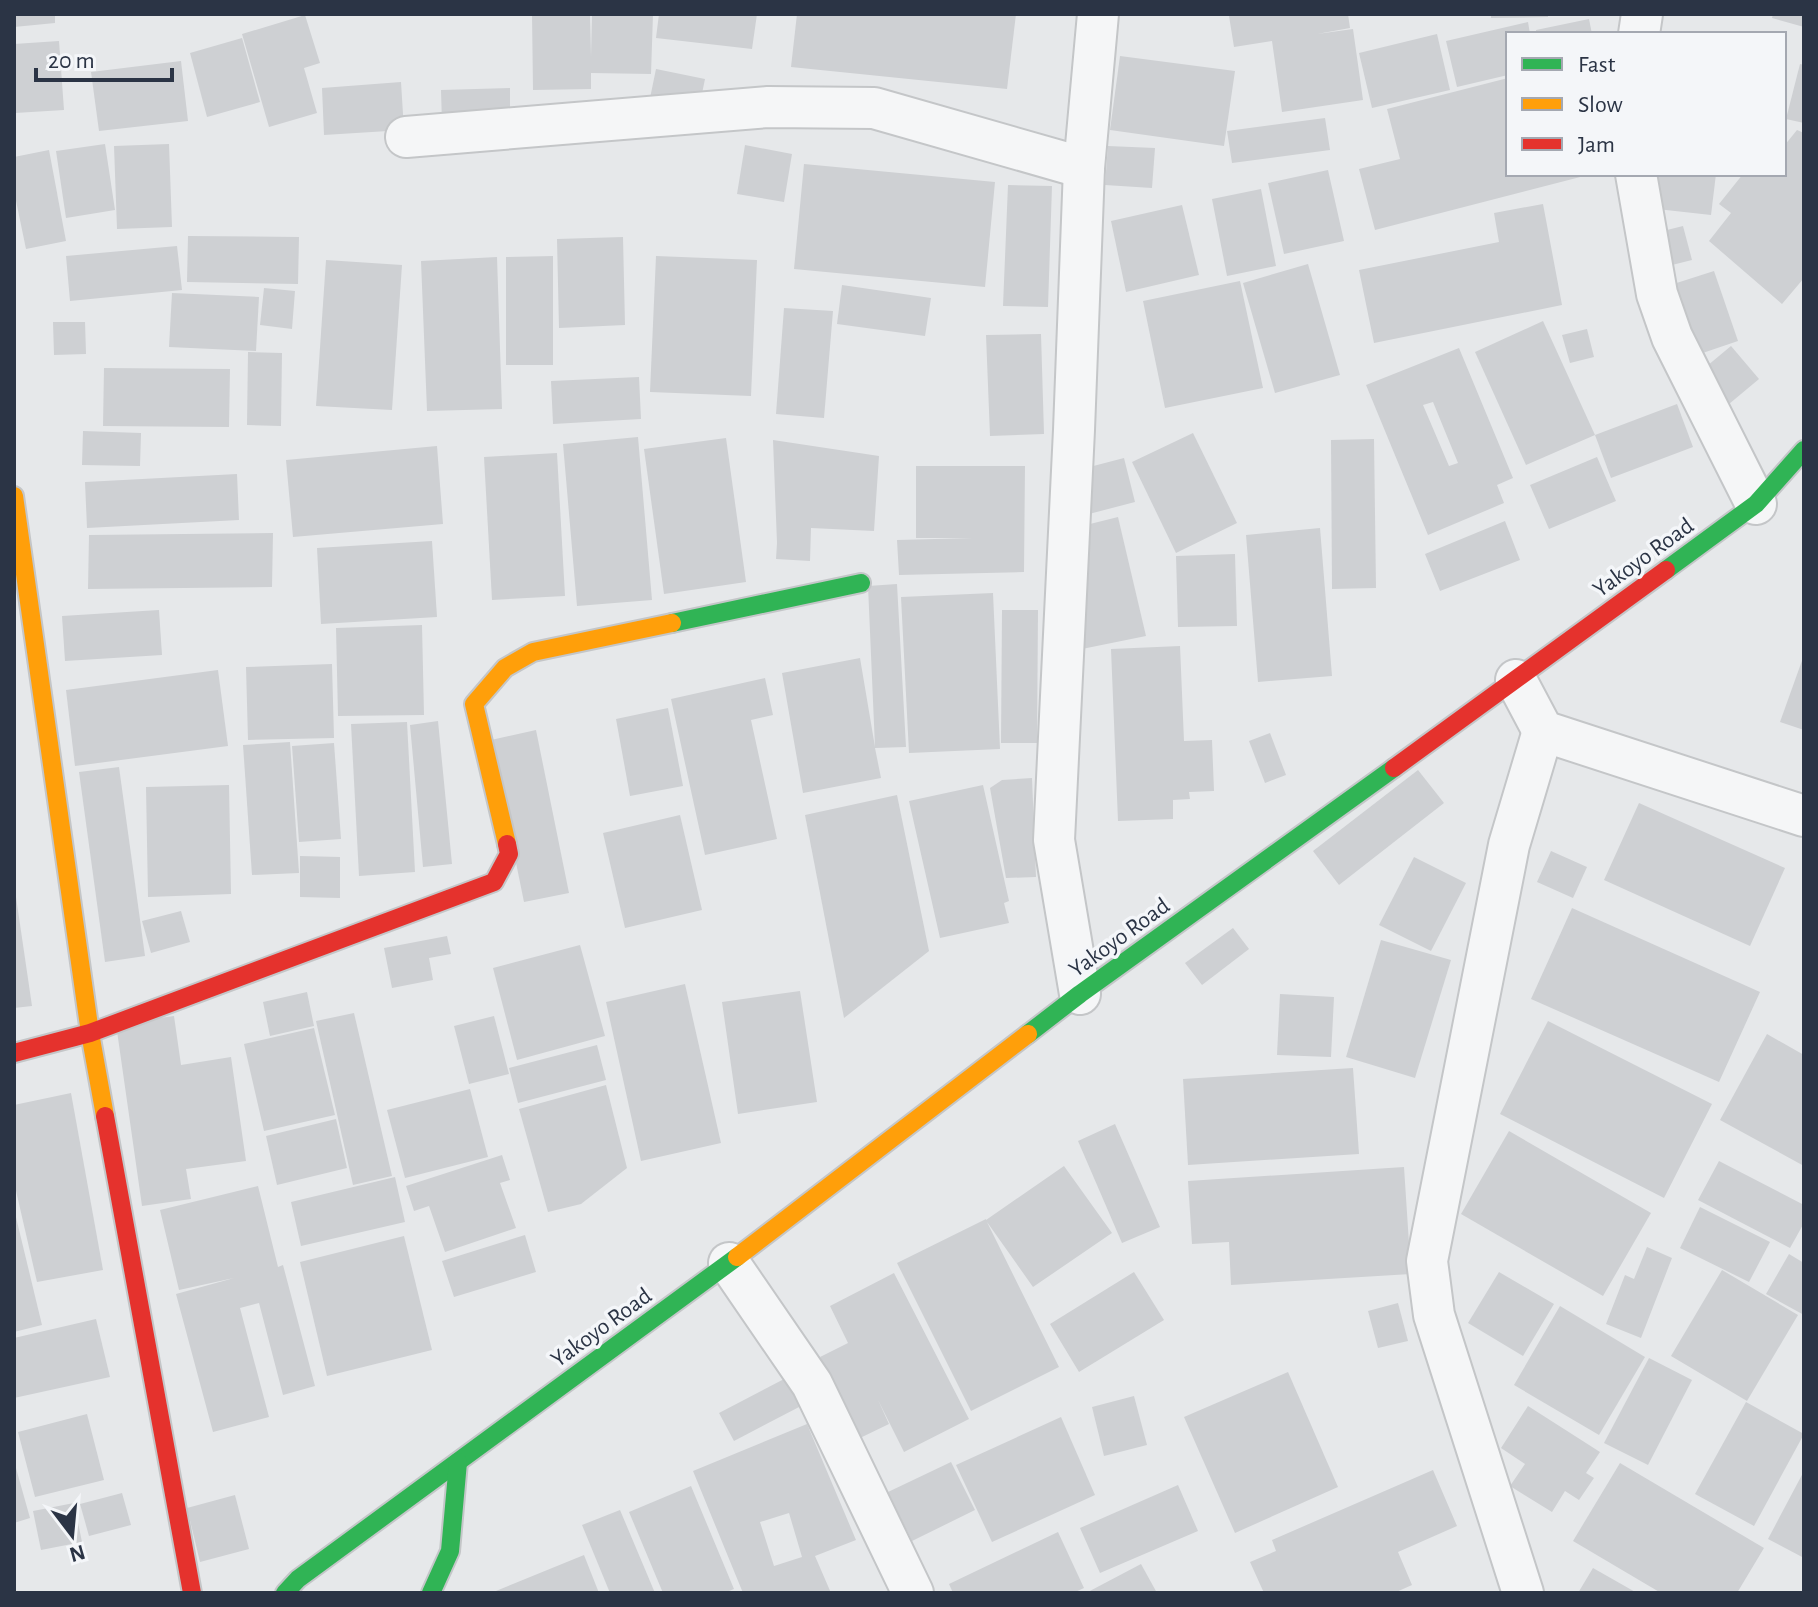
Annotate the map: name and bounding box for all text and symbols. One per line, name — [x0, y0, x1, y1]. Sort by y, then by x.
scale bar — [36, 32, 172, 82]
legend — [1506, 32, 1786, 176]
text: 20 m — [48, 49, 95, 73]
text: Fast — [1578, 53, 1616, 77]
text: Slow — [1578, 93, 1623, 117]
text: Jam — [1578, 133, 1615, 157]
street label: Yakoyo Road — [1589, 514, 1698, 602]
street label: Yakoyo Road — [1065, 894, 1174, 982]
street label: Yakoyo Road — [547, 1284, 656, 1372]
north arrow — [32, 1495, 112, 1575]
text: N — [67, 1541, 88, 1566]

